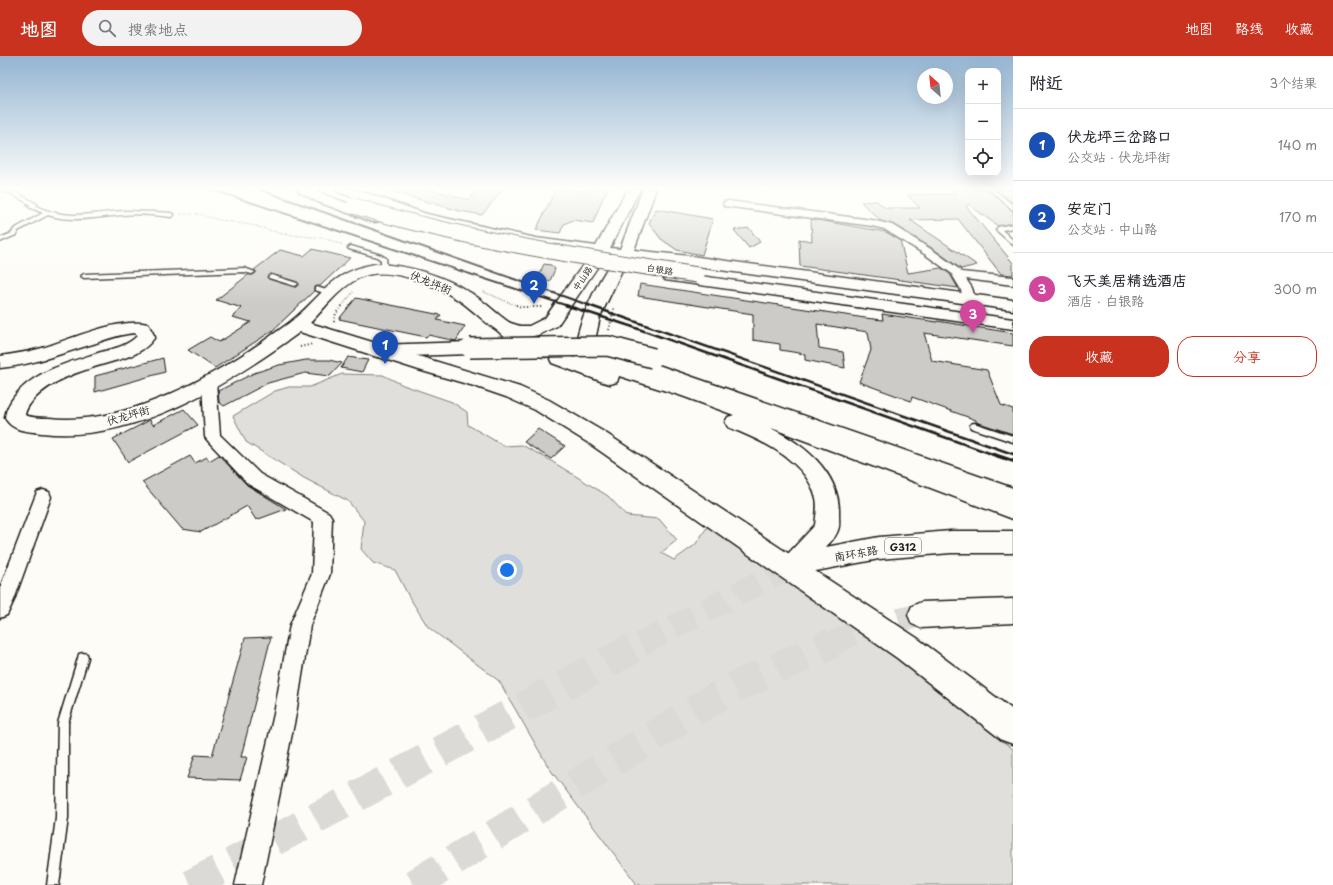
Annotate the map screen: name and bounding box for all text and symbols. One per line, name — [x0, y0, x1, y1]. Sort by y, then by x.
search box — [82, 10, 362, 46]
text: 地图 — [20, 14, 58, 42]
icon: search — [96, 17, 118, 39]
text: 搜索地点 — [128, 17, 188, 40]
text: 地图 — [1185, 18, 1213, 39]
text: 路线 — [1235, 18, 1263, 39]
text: 收藏 — [1285, 18, 1313, 39]
north arrow — [917, 68, 953, 104]
map controls — [965, 68, 1001, 176]
button: + — [965, 68, 1001, 104]
text: 附近 — [1029, 69, 1063, 95]
text: 3个结果 — [1269, 73, 1317, 92]
button: − — [965, 104, 1001, 140]
text: 伏龙坪三岔路口 — [1067, 124, 1172, 147]
text: 1 — [1039, 135, 1045, 154]
text: 140 m — [1278, 135, 1317, 154]
button: locate — [965, 140, 1001, 176]
text: 公交站 · 伏龙坪街 — [1067, 147, 1170, 166]
text: 安定门 — [1067, 196, 1112, 219]
text: 2 — [1037, 207, 1047, 226]
text: 170 m — [1279, 207, 1317, 226]
text: 公交站 · 中山路 — [1067, 219, 1157, 238]
street label: 白银路 — [646, 260, 674, 278]
street label: 中山路 — [569, 263, 595, 293]
street label: 伏龙坪街 — [407, 266, 456, 298]
text: 飞天美居精选酒店 — [1067, 268, 1187, 291]
pin: 2 — [521, 271, 547, 304]
text: 3 — [1038, 279, 1046, 298]
text: 300 m — [1273, 279, 1317, 298]
text: 酒店 · 白银路 — [1067, 291, 1144, 310]
pin: 3 — [960, 300, 986, 333]
pin: 1 — [372, 331, 398, 364]
button: 收藏 — [1029, 336, 1169, 377]
button: 分享 — [1177, 336, 1317, 377]
street label: 伏龙坪街 — [105, 400, 152, 429]
road number: G312 — [885, 538, 921, 554]
street label: 南环东路 — [833, 541, 879, 565]
your location — [497, 560, 517, 580]

